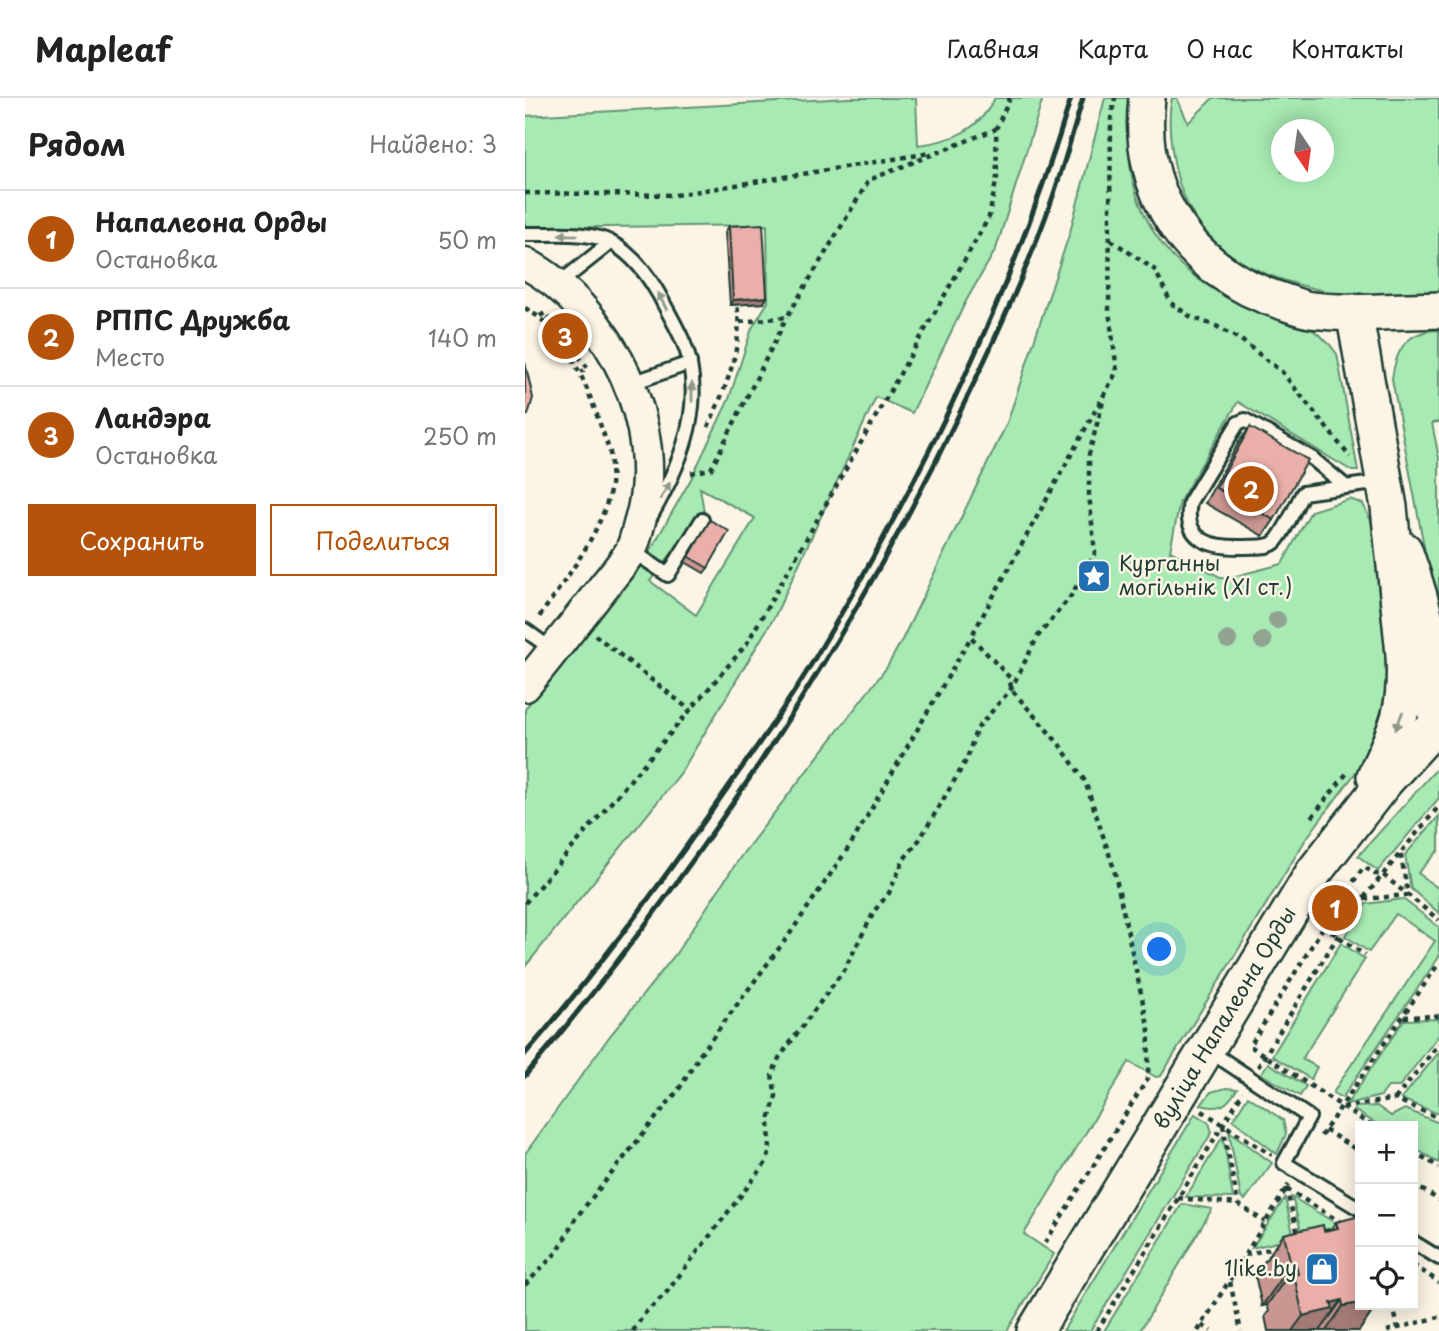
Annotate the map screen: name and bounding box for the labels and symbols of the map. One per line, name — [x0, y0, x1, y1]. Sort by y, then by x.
north arrow — [1271, 119, 1334, 182]
one-way arrow — [557, 230, 579, 241]
one-way arrow — [656, 291, 668, 310]
pin: 3 — [542, 310, 588, 362]
one-way arrow — [686, 381, 698, 403]
pin: 2 — [1228, 463, 1274, 515]
one-way arrow — [659, 481, 671, 501]
place label: Курганны могільнік (XI ст.) — [1119, 546, 1292, 602]
place icon: Курганны могільнік (XI ст.) — [1075, 557, 1113, 595]
one-way arrow — [1393, 711, 1404, 732]
pin: 1 — [1312, 882, 1358, 934]
street label: вуліца Напалеона Орды — [1144, 899, 1303, 1135]
your location — [1142, 932, 1176, 966]
shop icon: 1like.by — [1303, 1250, 1341, 1288]
place label: 1like.by — [1224, 1251, 1297, 1283]

